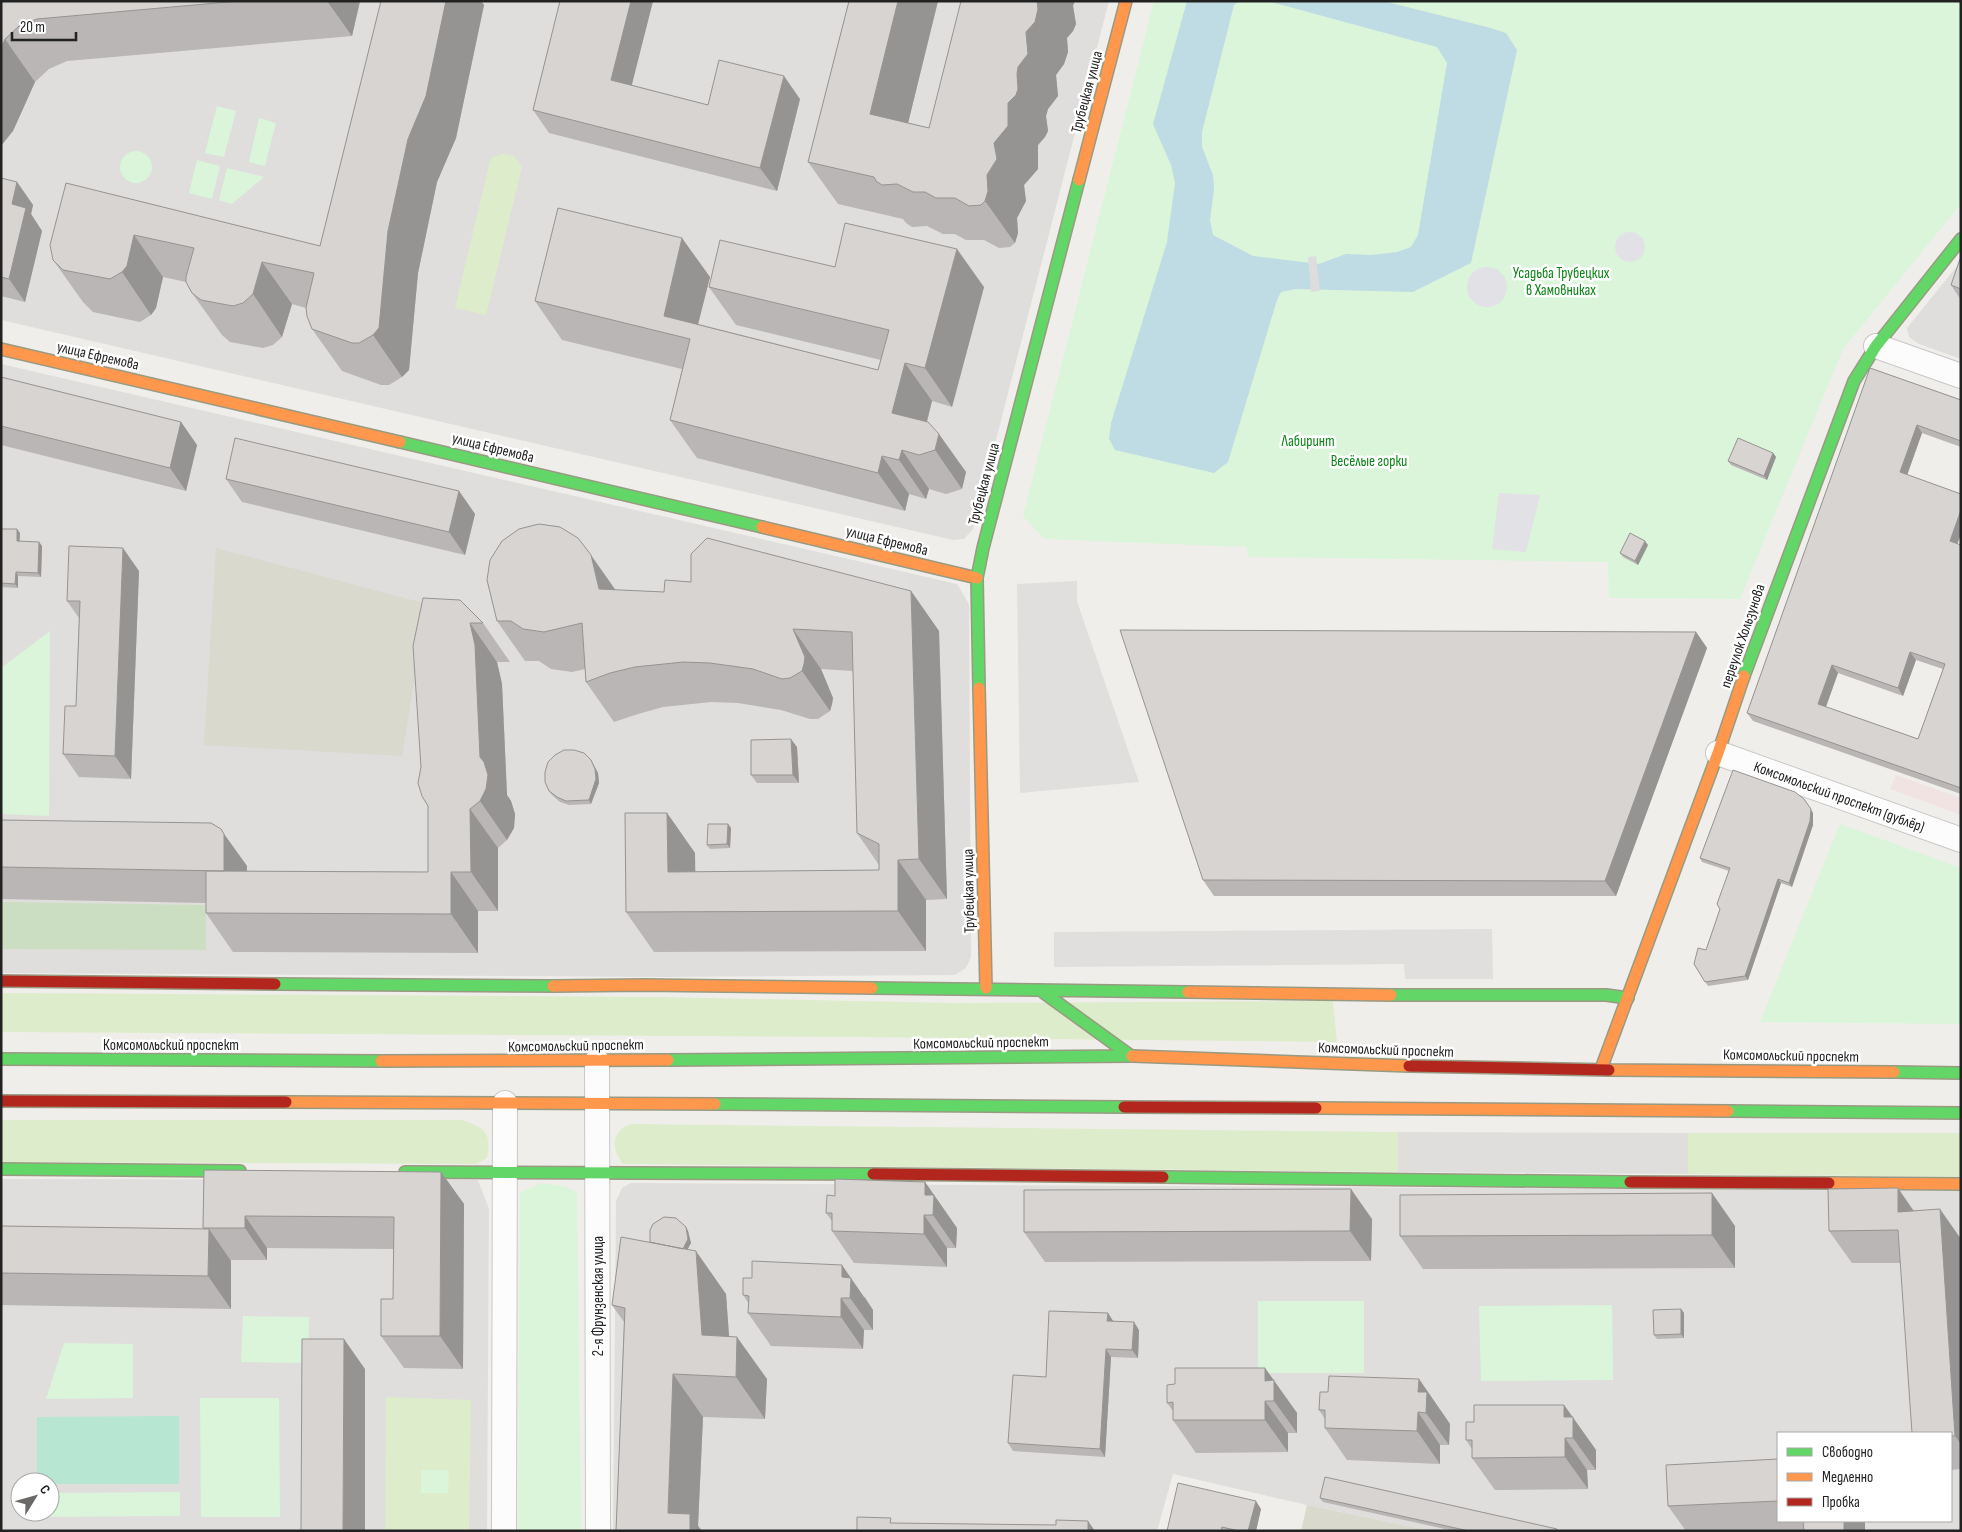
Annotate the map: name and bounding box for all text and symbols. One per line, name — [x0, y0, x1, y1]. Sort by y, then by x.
scale bar — [12, 10, 76, 42]
text: 20 m — [20, 18, 45, 37]
street label: Трубецкая улица — [1067, 49, 1107, 135]
park label: Усадьба Трубецких в Хамовниках — [1513, 264, 1610, 300]
street label: улица Ефремова — [55, 337, 141, 375]
street label: улица Ефремова — [450, 429, 536, 467]
park label: Лабиринт — [1280, 432, 1335, 451]
street label: Трубецкая улица — [964, 441, 1004, 527]
park label: Весёлые горки — [1331, 452, 1407, 471]
street label: улица Ефремова — [844, 522, 930, 560]
street label: переулок Хользунова — [1716, 581, 1770, 690]
street label: Комсомольский проспект (дублёр) — [1751, 757, 1927, 837]
street label: Трубецкая улица — [959, 848, 979, 933]
street label: Комсомольский проспект — [913, 1032, 1049, 1054]
street label: Комсомольский проспект — [508, 1035, 644, 1057]
street label: Комсомольский проспект — [103, 1036, 239, 1055]
street label: Комсомольский проспект — [1318, 1038, 1454, 1062]
street label: Комсомольский проспект — [1723, 1045, 1859, 1067]
street label: 2-я Фрунзенская улица — [589, 1236, 608, 1356]
legend — [1777, 1432, 1952, 1522]
text: Свободно — [1822, 1443, 1873, 1462]
text: Медленно — [1822, 1468, 1873, 1487]
north arrow — [10, 1472, 60, 1522]
text: С — [36, 1481, 54, 1497]
text: Пробка — [1822, 1493, 1860, 1512]

